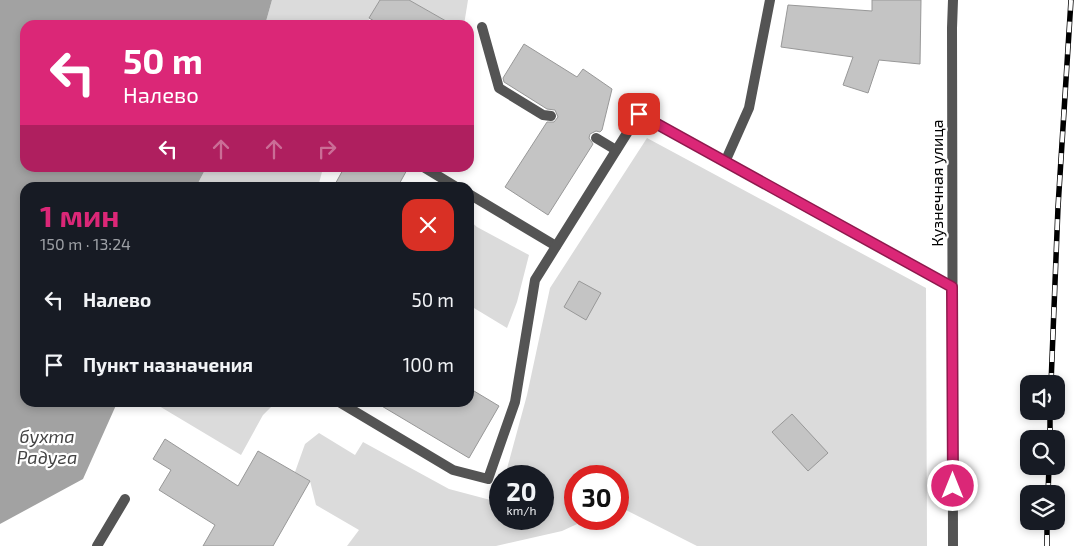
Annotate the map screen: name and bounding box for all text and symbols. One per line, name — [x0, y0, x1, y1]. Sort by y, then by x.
text: 50 m — [123, 39, 203, 81]
icon: left — [40, 40, 105, 105]
text: Налево — [123, 81, 199, 107]
pin — [618, 93, 660, 135]
icon: arrive — [625, 100, 653, 128]
street label: Кузнечная улица — [927, 119, 947, 247]
icon: left — [154, 135, 182, 163]
icon: ahead — [207, 135, 235, 163]
icon: ahead — [260, 135, 288, 163]
icon: right — [313, 135, 341, 163]
text: 1 мин — [40, 197, 119, 233]
button: close — [402, 199, 454, 251]
text: 150 m · 13:24 — [40, 234, 131, 253]
icon: left — [40, 286, 68, 314]
text: Налево — [83, 288, 151, 311]
text: 50 m — [411, 288, 454, 311]
icon: arrive — [40, 351, 68, 379]
text: Пункт назначения — [83, 353, 253, 376]
text: 100 m — [403, 353, 454, 376]
map controls — [1020, 375, 1065, 530]
button: sound — [1020, 375, 1065, 420]
water label: бухта Радуга — [17, 425, 77, 468]
button: search — [1020, 430, 1065, 475]
position arrow — [926, 459, 978, 511]
speed limit sign: 30 — [564, 465, 629, 530]
text: 20 — [506, 476, 537, 506]
button: layers — [1020, 485, 1065, 530]
text: km/h — [507, 503, 536, 517]

